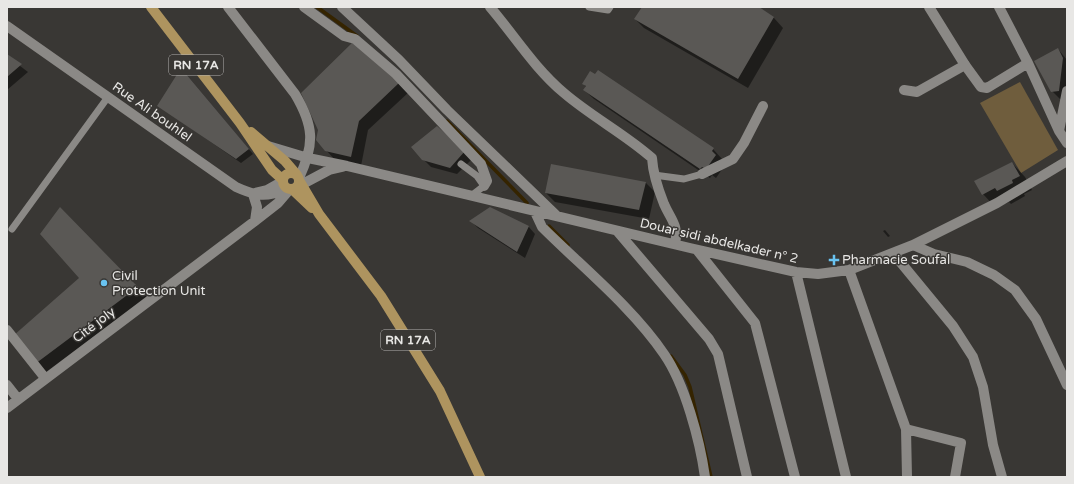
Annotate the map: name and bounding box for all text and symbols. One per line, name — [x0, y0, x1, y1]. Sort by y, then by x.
road number: RN 17A — [169, 55, 223, 75]
street label: Rue Ali bouhlel — [109, 79, 195, 145]
street label: Douar sidi abdelkader n° 2 — [638, 215, 800, 267]
place label: Pharmacie Soufal — [842, 252, 950, 268]
marker: Pharmacie Soufal — [829, 255, 839, 265]
place label: Civil Protection Unit — [112, 268, 206, 299]
marker: Civil Protection Unit — [99, 278, 109, 288]
street label: Cité joly — [69, 304, 119, 346]
road number: RN 17A — [381, 330, 435, 350]

